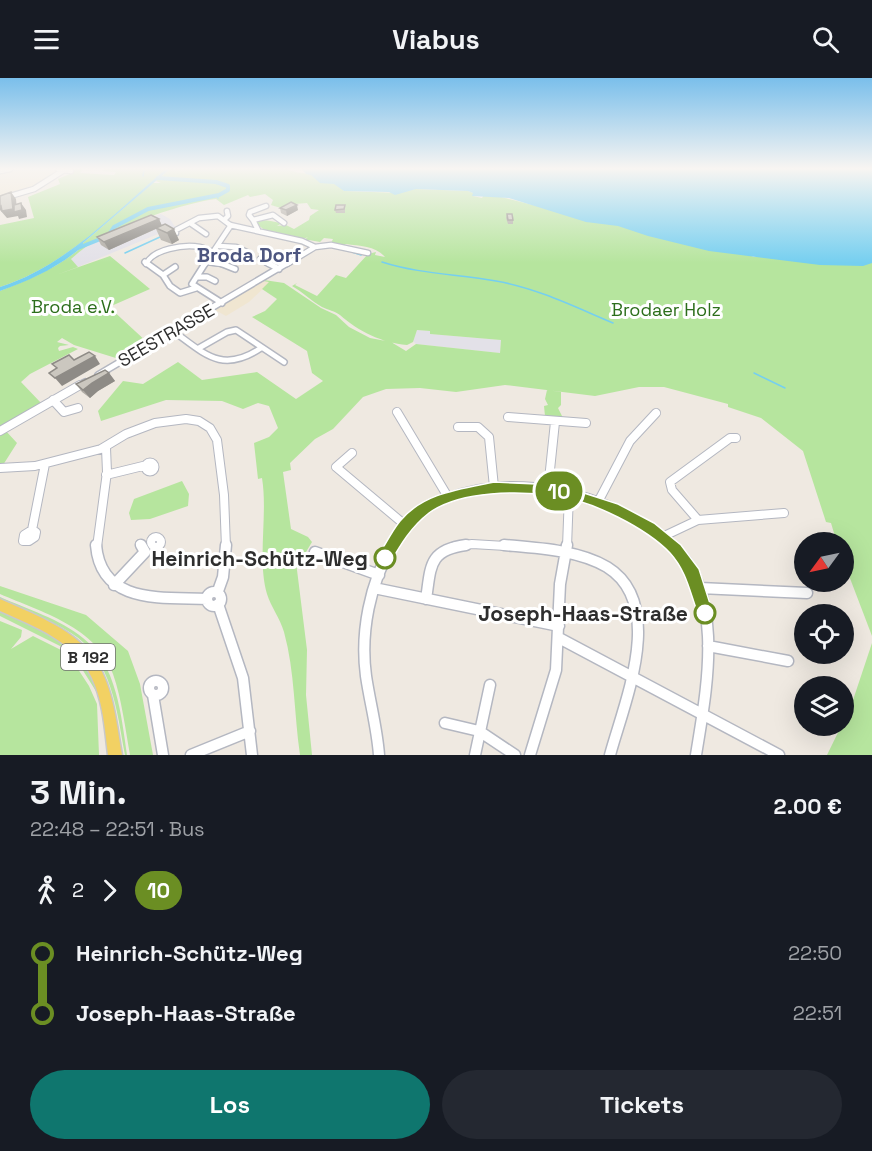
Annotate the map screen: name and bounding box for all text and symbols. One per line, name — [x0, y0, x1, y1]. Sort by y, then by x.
text: Viabus — [392, 22, 480, 57]
icon: menu — [30, 23, 63, 56]
icon: search — [809, 23, 842, 56]
district label: Broda Dorf — [197, 242, 302, 268]
park label: Broda e.V. — [31, 295, 115, 318]
street label: SEESTRASSE — [114, 298, 218, 372]
park label: Brodaer Holz — [611, 298, 721, 321]
line badge: 10 — [532, 472, 586, 510]
text: 10 — [547, 478, 571, 505]
north arrow — [794, 532, 854, 592]
map controls — [794, 532, 854, 736]
place label: Heinrich-Schütz-Weg — [152, 545, 368, 572]
marker: Heinrich-Schütz-Weg — [374, 547, 396, 569]
place label: Joseph-Haas-Straße — [478, 600, 688, 627]
marker: Joseph-Haas-Straße — [694, 602, 716, 624]
button: locate — [794, 604, 854, 664]
road number: B 192 — [61, 644, 115, 670]
button: layers — [794, 676, 854, 736]
text: 3 Min. — [30, 772, 127, 814]
text: 2.00 € — [774, 792, 842, 820]
text: 22:48 – 22:51 · Bus — [30, 816, 205, 842]
icon: walk — [30, 874, 63, 907]
icon: forward — [93, 874, 126, 907]
text: 2 — [72, 877, 84, 903]
text: 10 — [147, 877, 170, 904]
text: Heinrich-Schütz-Weg — [76, 939, 303, 967]
text: 22:50 — [788, 940, 842, 966]
text: Joseph-Haas-Straße — [76, 999, 296, 1027]
text: 22:51 — [793, 1000, 842, 1026]
button: Los — [30, 1070, 430, 1139]
button: Tickets — [442, 1070, 842, 1139]

